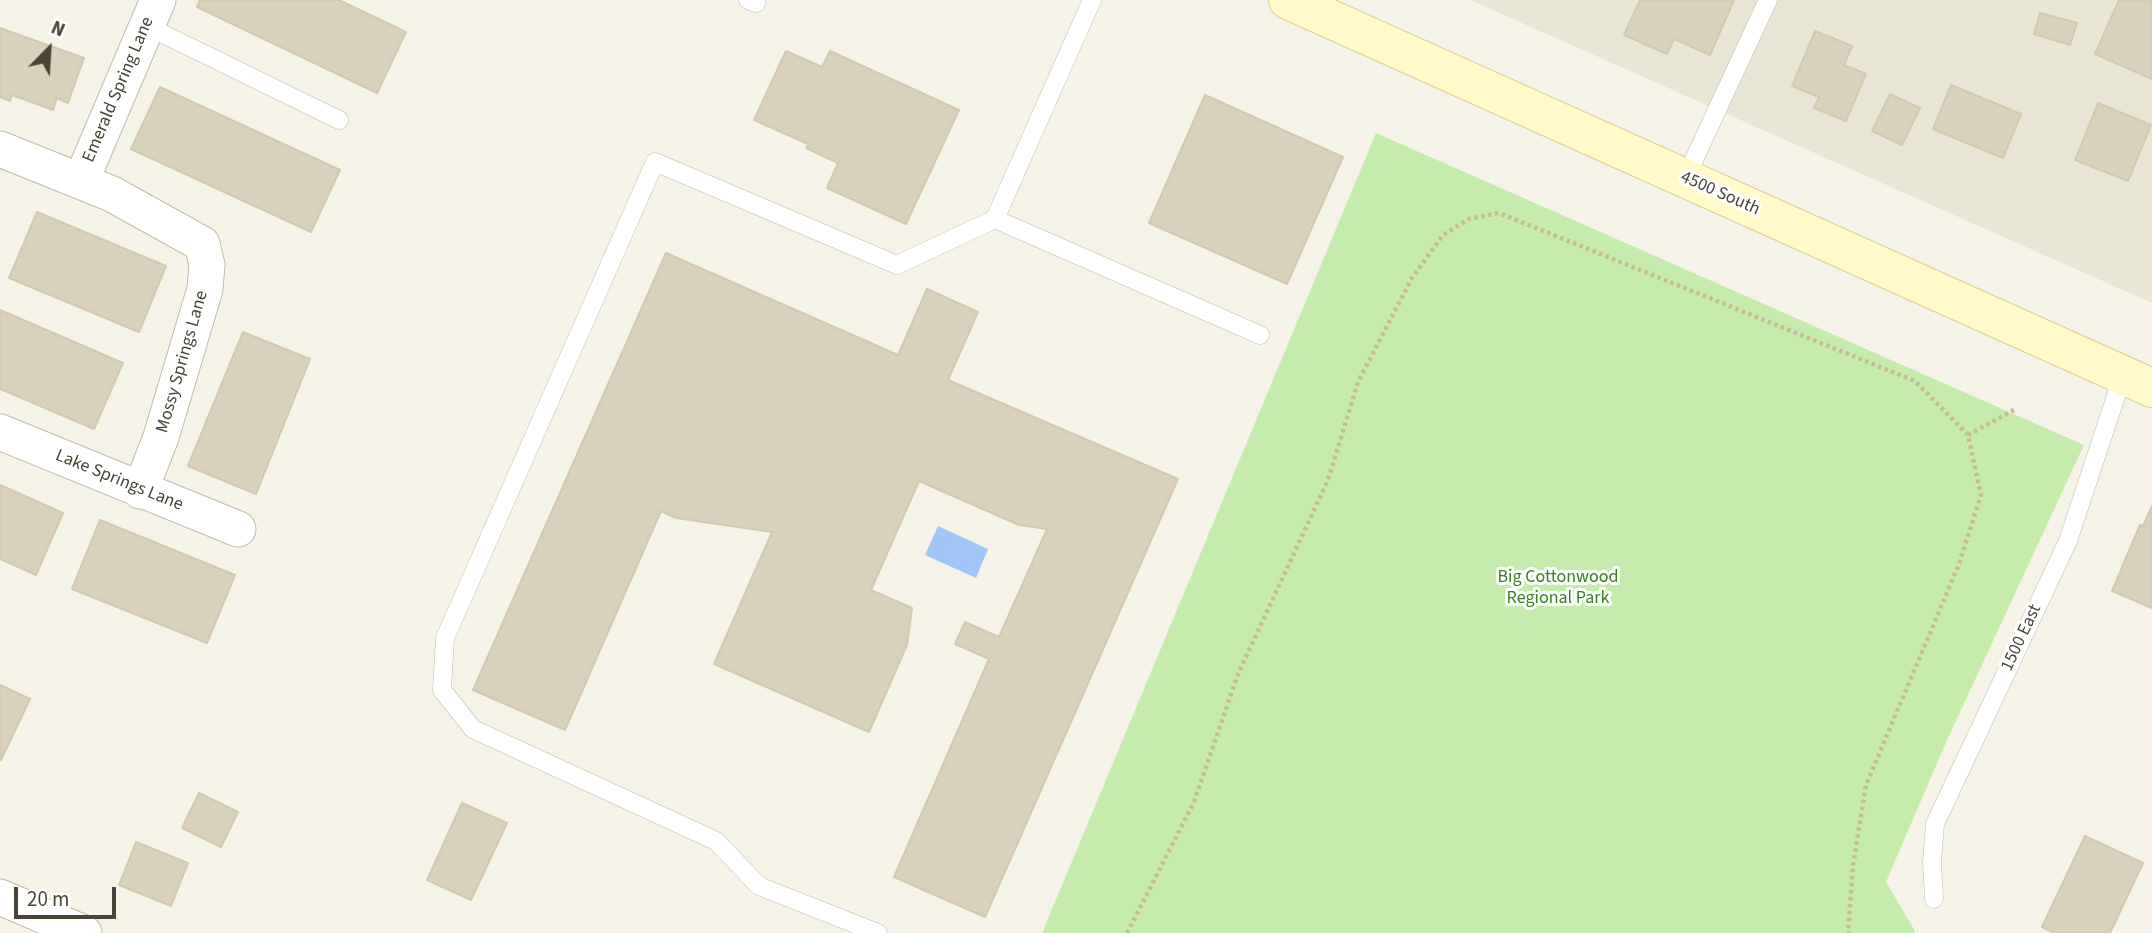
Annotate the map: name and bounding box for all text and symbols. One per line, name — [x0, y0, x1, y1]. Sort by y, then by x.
north arrow — [14, 14, 84, 84]
text: N — [46, 14, 69, 44]
street label: Emerald Spring Lane — [79, 14, 159, 166]
street label: 4500 South — [1677, 167, 1763, 221]
street label: Mossy Springs Lane — [152, 288, 214, 436]
street label: Lake Springs Lane — [52, 446, 186, 516]
park label: Big Cottonwood Regional Park — [1498, 567, 1618, 610]
street label: 1500 East — [1997, 601, 2047, 675]
scale bar — [18, 874, 119, 918]
text: 20 m — [27, 884, 69, 914]

